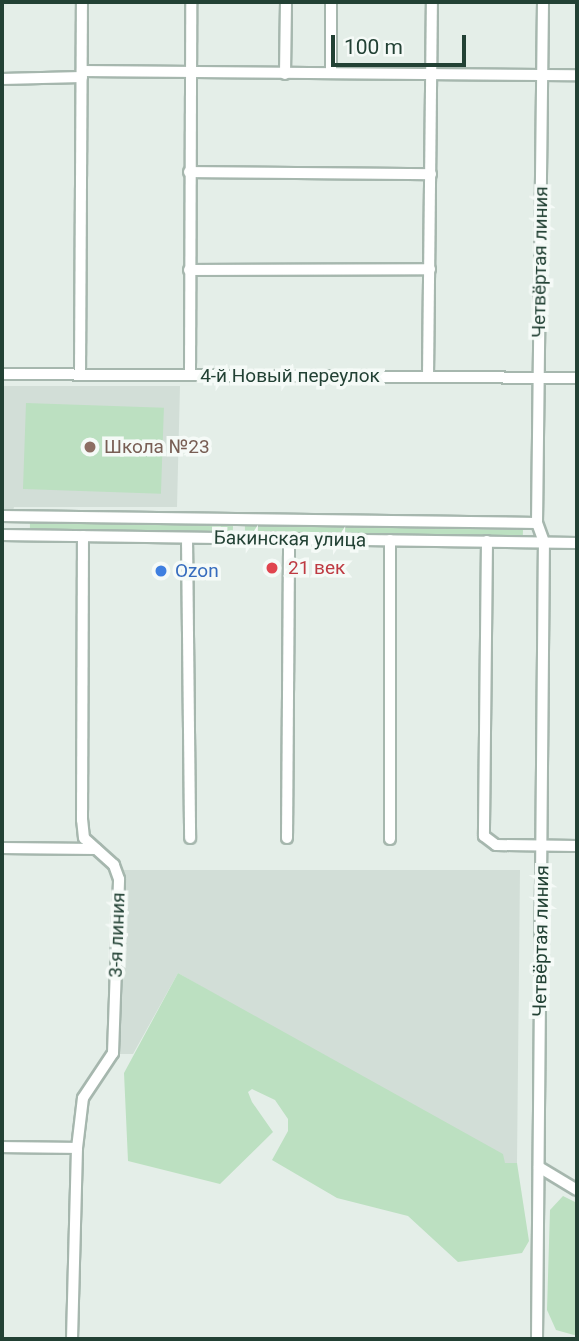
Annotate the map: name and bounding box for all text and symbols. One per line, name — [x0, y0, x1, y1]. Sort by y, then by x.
scale bar — [334, 21, 469, 65]
text: 100 m — [344, 35, 403, 59]
street label: Четвёртая линия — [527, 186, 553, 338]
street label: 4-й Новый переулок — [200, 365, 380, 387]
place label: Школа №23 — [104, 436, 210, 458]
marker: Школа №23 — [82, 439, 98, 455]
street label: Бакинская улица — [214, 526, 366, 552]
place label: 21 век — [288, 557, 345, 579]
marker: 21 век — [262, 558, 282, 578]
place label: Ozon — [175, 560, 219, 582]
marker: Ozon — [153, 563, 169, 579]
street label: Четвёртая линия — [528, 865, 554, 1017]
street label: 3-я линия — [104, 892, 130, 978]

